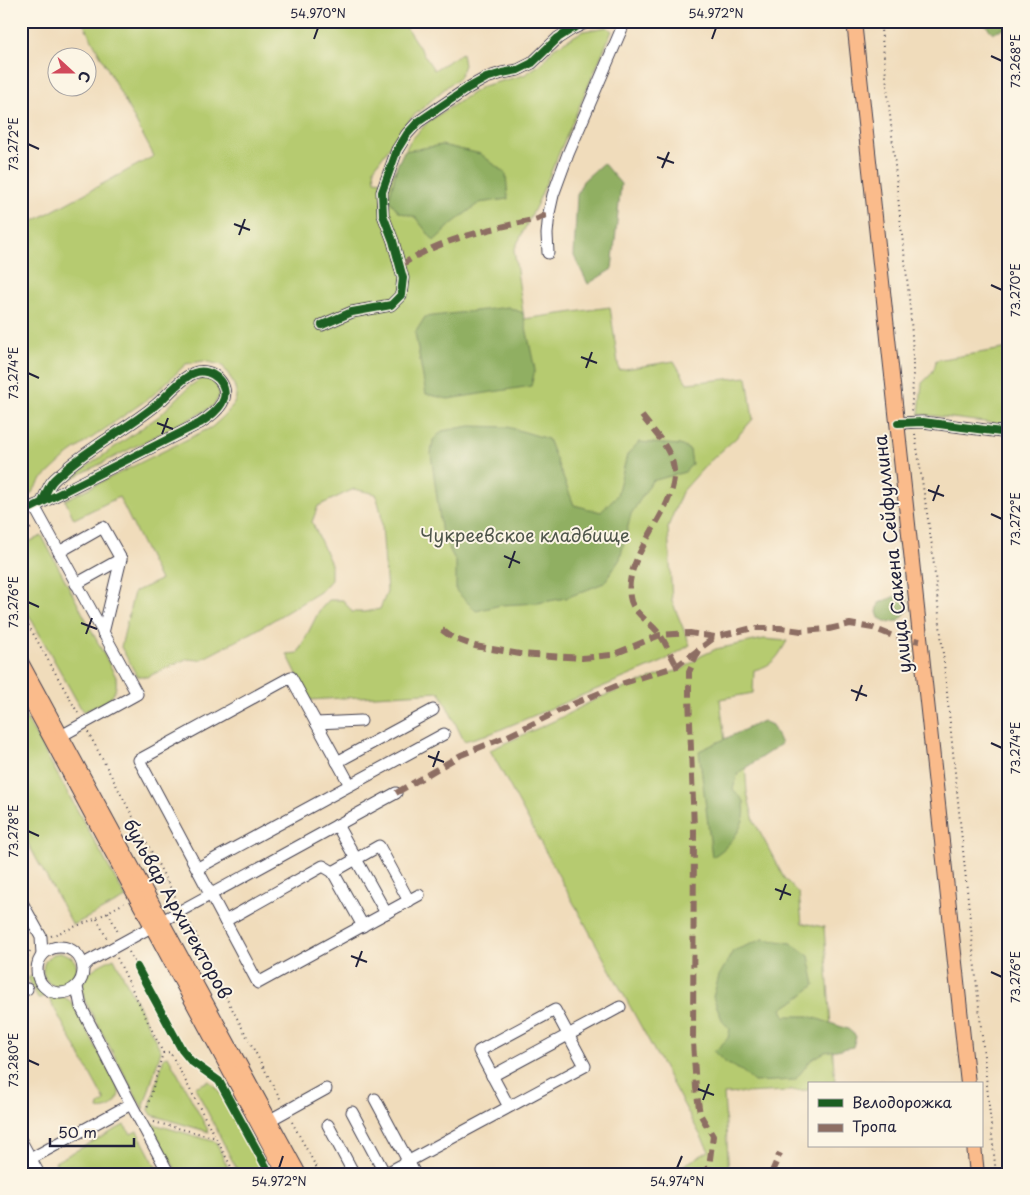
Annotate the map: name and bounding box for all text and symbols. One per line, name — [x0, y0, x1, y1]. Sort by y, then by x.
text: 54.970°N — [290, 4, 346, 22]
text: 54.972°N — [688, 4, 744, 22]
text: 73.268°E — [1006, 34, 1024, 88]
north arrow — [48, 48, 98, 98]
text: С — [73, 68, 96, 86]
text: 73.272°E — [4, 117, 22, 171]
text: 73.270°E — [1006, 263, 1024, 317]
text: 73.274°E — [4, 347, 22, 399]
street label: улица Сакена Сейфуллина — [865, 433, 917, 675]
text: 73.272°E — [1006, 492, 1024, 546]
park label: Чукреевское кладбище — [420, 521, 630, 548]
text: 73.276°E — [4, 576, 22, 628]
text: 73.274°E — [1006, 722, 1024, 774]
text: 73.278°E — [4, 805, 22, 857]
street label: бульвар Архитекторов — [117, 813, 239, 1003]
text: 73.276°E — [1006, 951, 1024, 1003]
text: 73.280°E — [4, 1033, 22, 1087]
legend — [808, 1082, 982, 1148]
text: Велодорожка — [852, 1090, 953, 1113]
text: Тропа — [852, 1114, 897, 1137]
scale bar — [50, 1115, 134, 1147]
text: 50 m — [58, 1120, 97, 1143]
text: 54.972°N — [251, 1172, 307, 1190]
text: 54.974°N — [650, 1172, 704, 1190]

